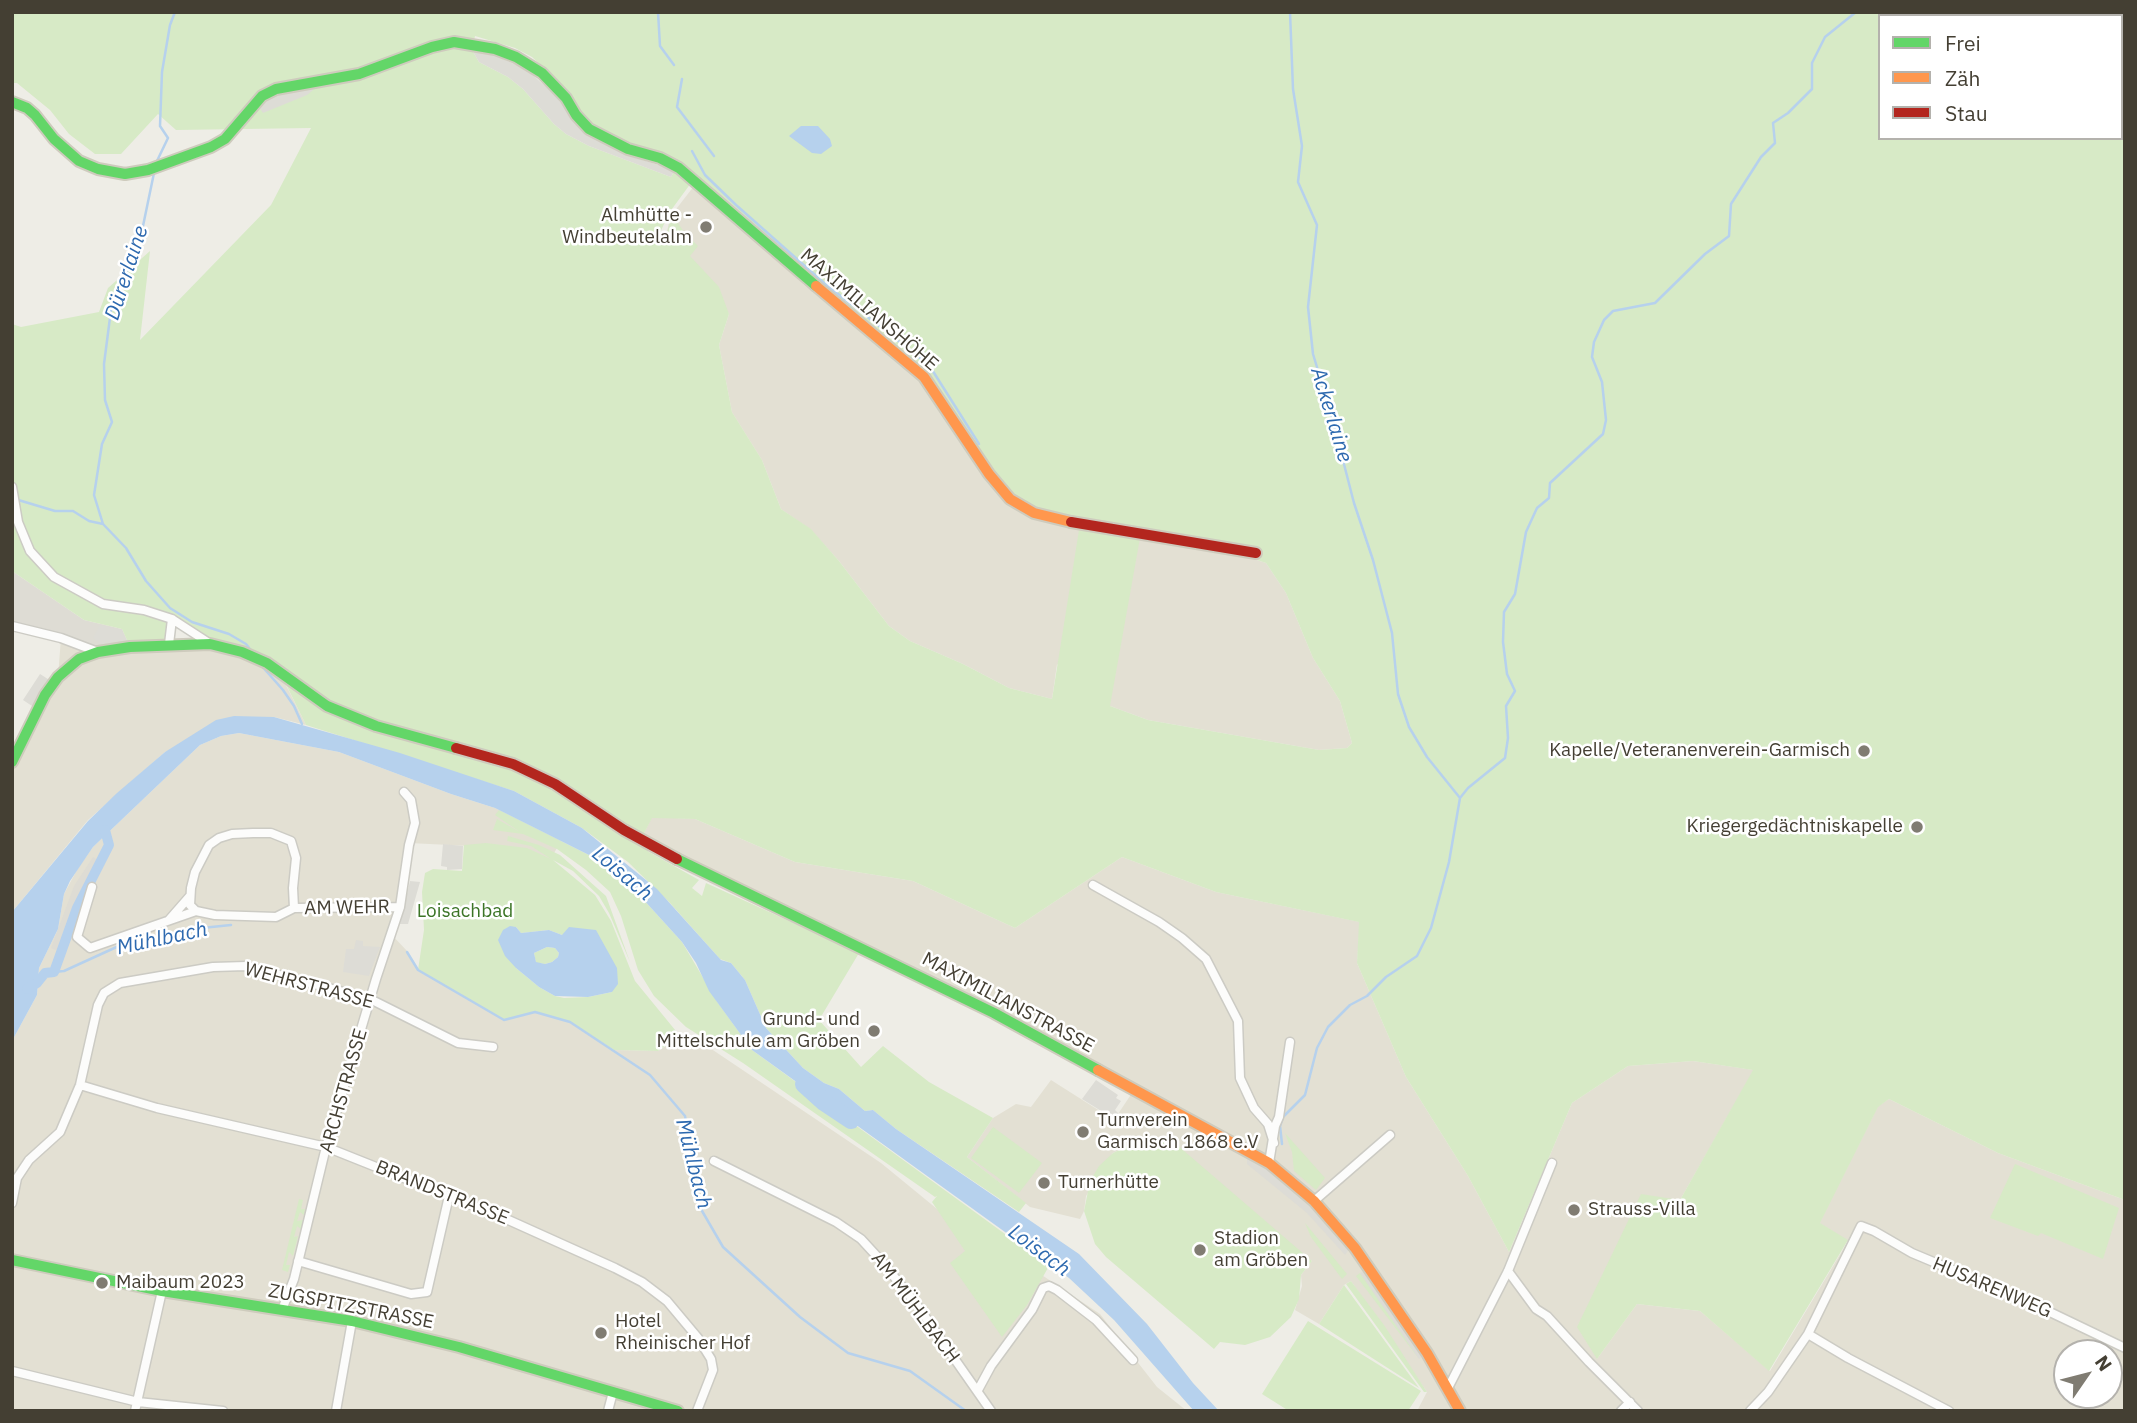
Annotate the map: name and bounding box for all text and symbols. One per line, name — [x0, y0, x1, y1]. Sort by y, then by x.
legend — [1878, 14, 2123, 140]
text: Frei — [1945, 29, 1981, 57]
text: Zäh — [1945, 64, 1980, 92]
text: Stau — [1945, 99, 1988, 127]
place label: Almhütte - Windbeutelalm — [562, 205, 692, 249]
marker: Almhütte - Windbeutelalm — [698, 219, 714, 235]
water label: Dürerlaine — [100, 223, 154, 323]
street label: MAXIMILIANSHÖHE — [795, 244, 943, 376]
water label: Ackerlaine — [1305, 365, 1357, 465]
place label: Kapelle/Veteranenverein-Garmisch — [1549, 740, 1850, 762]
marker: Kapelle/Veteranenverein-Garmisch — [1856, 743, 1872, 759]
place label: Kriegergedächtniskapelle — [1687, 816, 1903, 838]
marker: Kriegergedächtniskapelle — [1909, 819, 1925, 835]
water label: Loisach — [587, 841, 657, 907]
street label: AM WEHR — [304, 896, 390, 920]
park label: Loisachbad — [417, 901, 513, 923]
water label: Mühlbach — [114, 917, 210, 961]
street label: MAXIMILIANSTRASSE — [918, 948, 1098, 1058]
street label: WEHRSTRASSE — [242, 958, 376, 1014]
place label: Grund- und Mittelschule am Gröben — [656, 1009, 860, 1053]
marker: Grund- und Mittelschule am Gröben — [866, 1023, 882, 1039]
street label: ARCHSTRASSE — [315, 1026, 373, 1156]
place label: Turnverein Garmisch 1868 e.V — [1097, 1110, 1258, 1154]
water label: Mühlbach — [670, 1116, 716, 1212]
marker: Turnverein Garmisch 1868 e.V — [1075, 1124, 1091, 1140]
street label: BRANDSTRASSE — [372, 1156, 512, 1230]
place label: Turnerhütte — [1058, 1172, 1159, 1194]
marker: Turnerhütte — [1036, 1175, 1052, 1191]
place label: Strauss-Villa — [1588, 1199, 1696, 1221]
marker: Strauss-Villa — [1566, 1202, 1582, 1218]
water label: Loisach — [1003, 1220, 1075, 1282]
place label: Stadion am Gröben — [1214, 1228, 1308, 1272]
marker: Stadion am Gröben — [1192, 1242, 1208, 1258]
street label: AM MÜHLBACH — [866, 1248, 964, 1368]
street label: HUSARENWEG — [1929, 1253, 2055, 1323]
place label: Maibaum 2023 — [116, 1272, 245, 1294]
marker: Maibaum 2023 — [94, 1275, 110, 1291]
street label: ZUGSPITZSTRASSE — [266, 1280, 436, 1334]
place label: Hotel Rheinischer Hof — [615, 1311, 750, 1355]
marker: Hotel Rheinischer Hof — [593, 1325, 609, 1341]
north arrow — [2053, 1339, 2123, 1409]
text: N — [2090, 1351, 2117, 1376]

